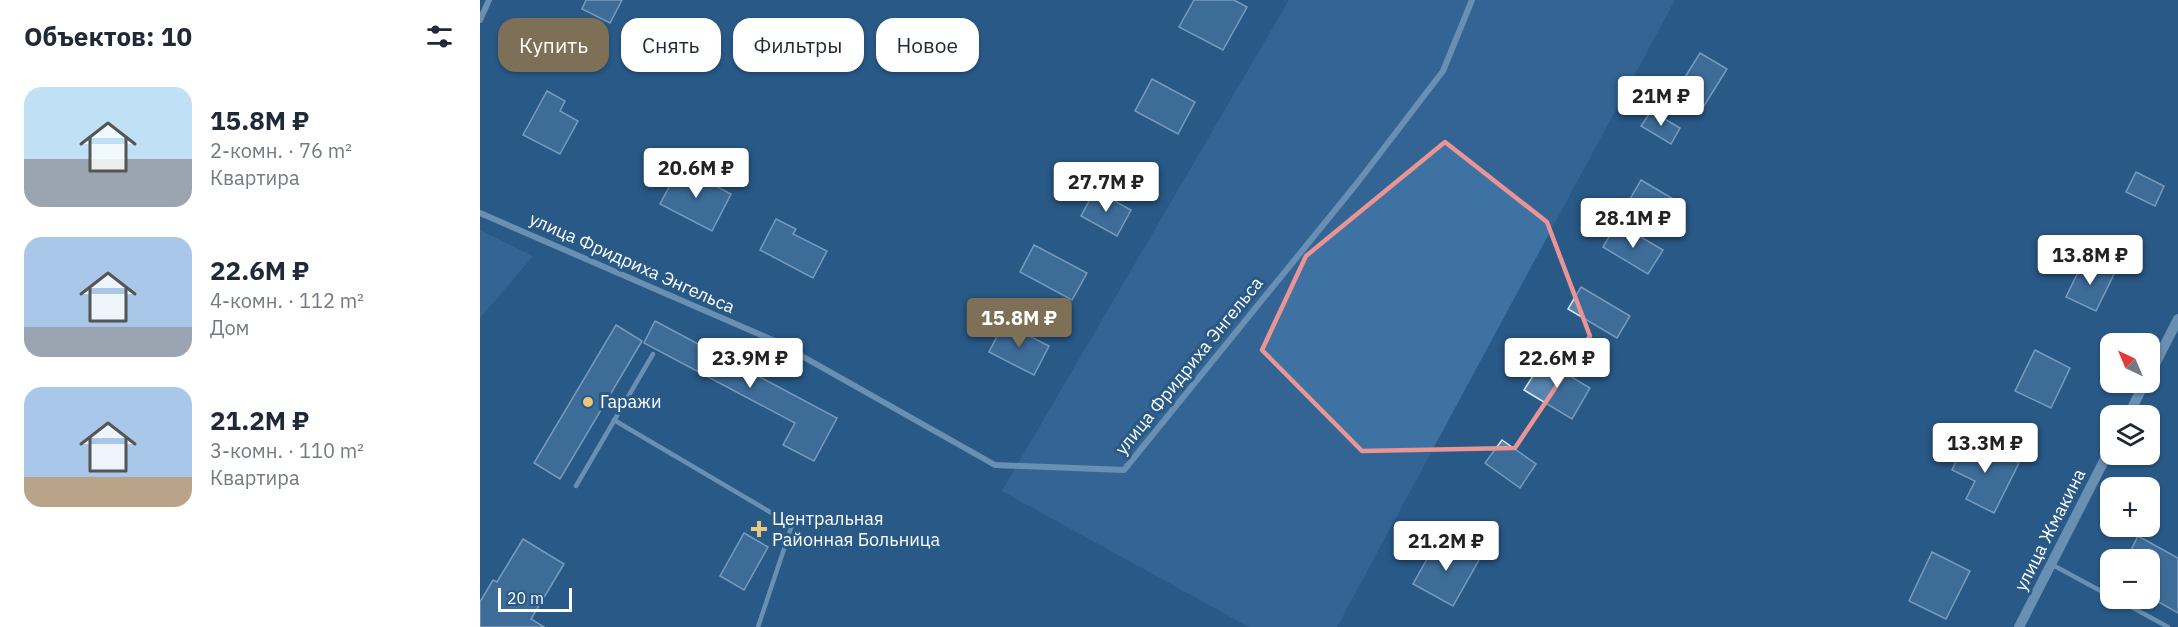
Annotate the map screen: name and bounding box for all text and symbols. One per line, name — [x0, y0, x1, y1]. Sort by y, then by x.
chip: Купить — [498, 18, 609, 72]
chip: Снять — [621, 18, 721, 72]
chip: Фильтры — [733, 18, 864, 72]
chip: Новое — [876, 18, 979, 72]
text: Объектов: 10 — [24, 19, 192, 53]
icon: filters — [423, 20, 456, 53]
pin: 21M ₽ — [1619, 76, 1703, 127]
text: 21M ₽ — [1632, 82, 1690, 109]
text: 15.8M ₽ — [210, 103, 309, 137]
icon: home — [72, 111, 144, 183]
text: 2-комн. · 76 m² — [210, 137, 352, 164]
pin: 20.6M ₽ — [641, 148, 751, 199]
text: 20.6M ₽ — [658, 154, 734, 181]
pin: 27.7M ₽ — [1051, 162, 1161, 213]
text: Квартира — [210, 164, 300, 191]
text: 27.7M ₽ — [1068, 168, 1144, 195]
pin: 28.1M ₽ — [1578, 198, 1688, 249]
text: 28.1M ₽ — [1595, 204, 1671, 231]
street label: улица Фридриха Энгельса — [526, 207, 739, 318]
pin: 13.8M ₽ — [2035, 235, 2145, 286]
text: 13.8M ₽ — [2052, 241, 2128, 268]
text: 22.6M ₽ — [210, 253, 309, 287]
icon: home — [72, 261, 144, 333]
street label: улица Фридриха Энгельса — [1110, 272, 1268, 459]
text: 4-комн. · 112 m² — [210, 287, 364, 314]
pin: 15.8M ₽ — [964, 298, 1074, 349]
text: 15.8M ₽ — [981, 304, 1057, 331]
text: Дом — [210, 314, 250, 341]
north arrow — [2100, 333, 2160, 393]
map controls — [2100, 333, 2160, 609]
pin: 23.9M ₽ — [695, 338, 805, 389]
pin: 22.6M ₽ — [1502, 338, 1612, 389]
text: 23.9M ₽ — [712, 344, 788, 371]
text: 22.6M ₽ — [1519, 344, 1595, 371]
place label: Гаражи — [600, 390, 662, 413]
marker: Гаражи — [581, 395, 595, 409]
text: 21.2M ₽ — [210, 403, 309, 437]
button: layers — [2100, 405, 2160, 465]
icon: home — [72, 411, 144, 483]
pin: 13.3M ₽ — [1930, 423, 2040, 474]
text: 13.3M ₽ — [1947, 429, 2023, 456]
text: 3-комн. · 110 m² — [210, 437, 364, 464]
text: Квартира — [210, 464, 300, 491]
street label: улица Жмакина — [2009, 464, 2090, 595]
button: + — [2100, 477, 2160, 537]
place label: Центральная Районная Больница — [772, 507, 941, 551]
marker: Центральная Районная Больница — [750, 520, 768, 538]
pin: 21.2M ₽ — [1391, 521, 1501, 572]
text: 21.2M ₽ — [1408, 527, 1484, 554]
button: − — [2100, 549, 2160, 609]
scale bar — [498, 585, 572, 612]
text: 20 m — [507, 588, 544, 608]

